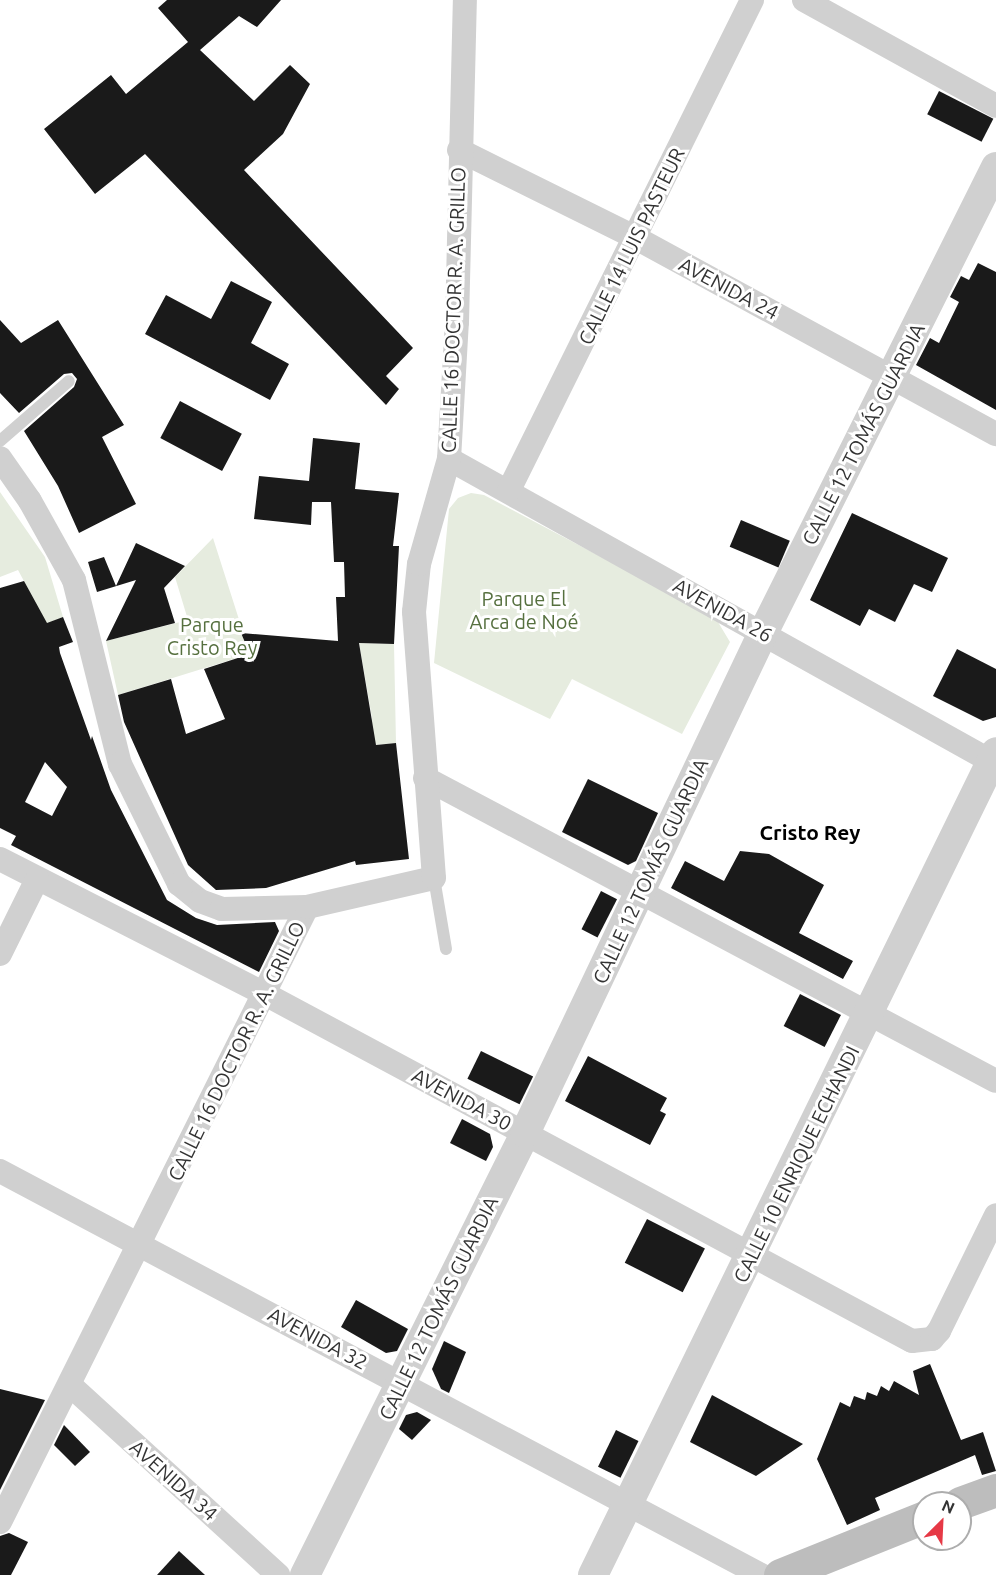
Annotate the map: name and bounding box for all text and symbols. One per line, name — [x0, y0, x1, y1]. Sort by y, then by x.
street label: CALLE 14 LUIS PASTEUR — [573, 144, 689, 348]
street label: CALLE 16 DOCTOR R. A. GRILLO — [436, 167, 470, 453]
street label: AVENIDA 24 — [675, 252, 783, 324]
street label: CALLE 12 TOMÁS GUARDIA — [797, 319, 929, 549]
street label: AVENIDA 26 — [669, 573, 777, 647]
park label: Parque El Arca de Noé — [470, 587, 578, 634]
park label: Parque Cristo Rey — [167, 612, 257, 659]
street label: CALLE 12 TOMÁS GUARDIA — [587, 755, 713, 987]
district label: Cristo Rey — [760, 819, 860, 845]
street label: CALLE 16 DOCTOR R. A. GRILLO — [163, 917, 309, 1185]
street label: CALLE 10 ENRIQUE ECHANDI — [728, 1042, 864, 1286]
street label: AVENIDA 30 — [408, 1063, 516, 1135]
street label: CALLE 12 TOMÁS GUARDIA — [373, 1192, 503, 1424]
street label: AVENIDA 32 — [264, 1302, 372, 1374]
street label: AVENIDA 34 — [125, 1435, 223, 1525]
north arrow — [912, 1491, 972, 1551]
text: N — [939, 1496, 958, 1517]

